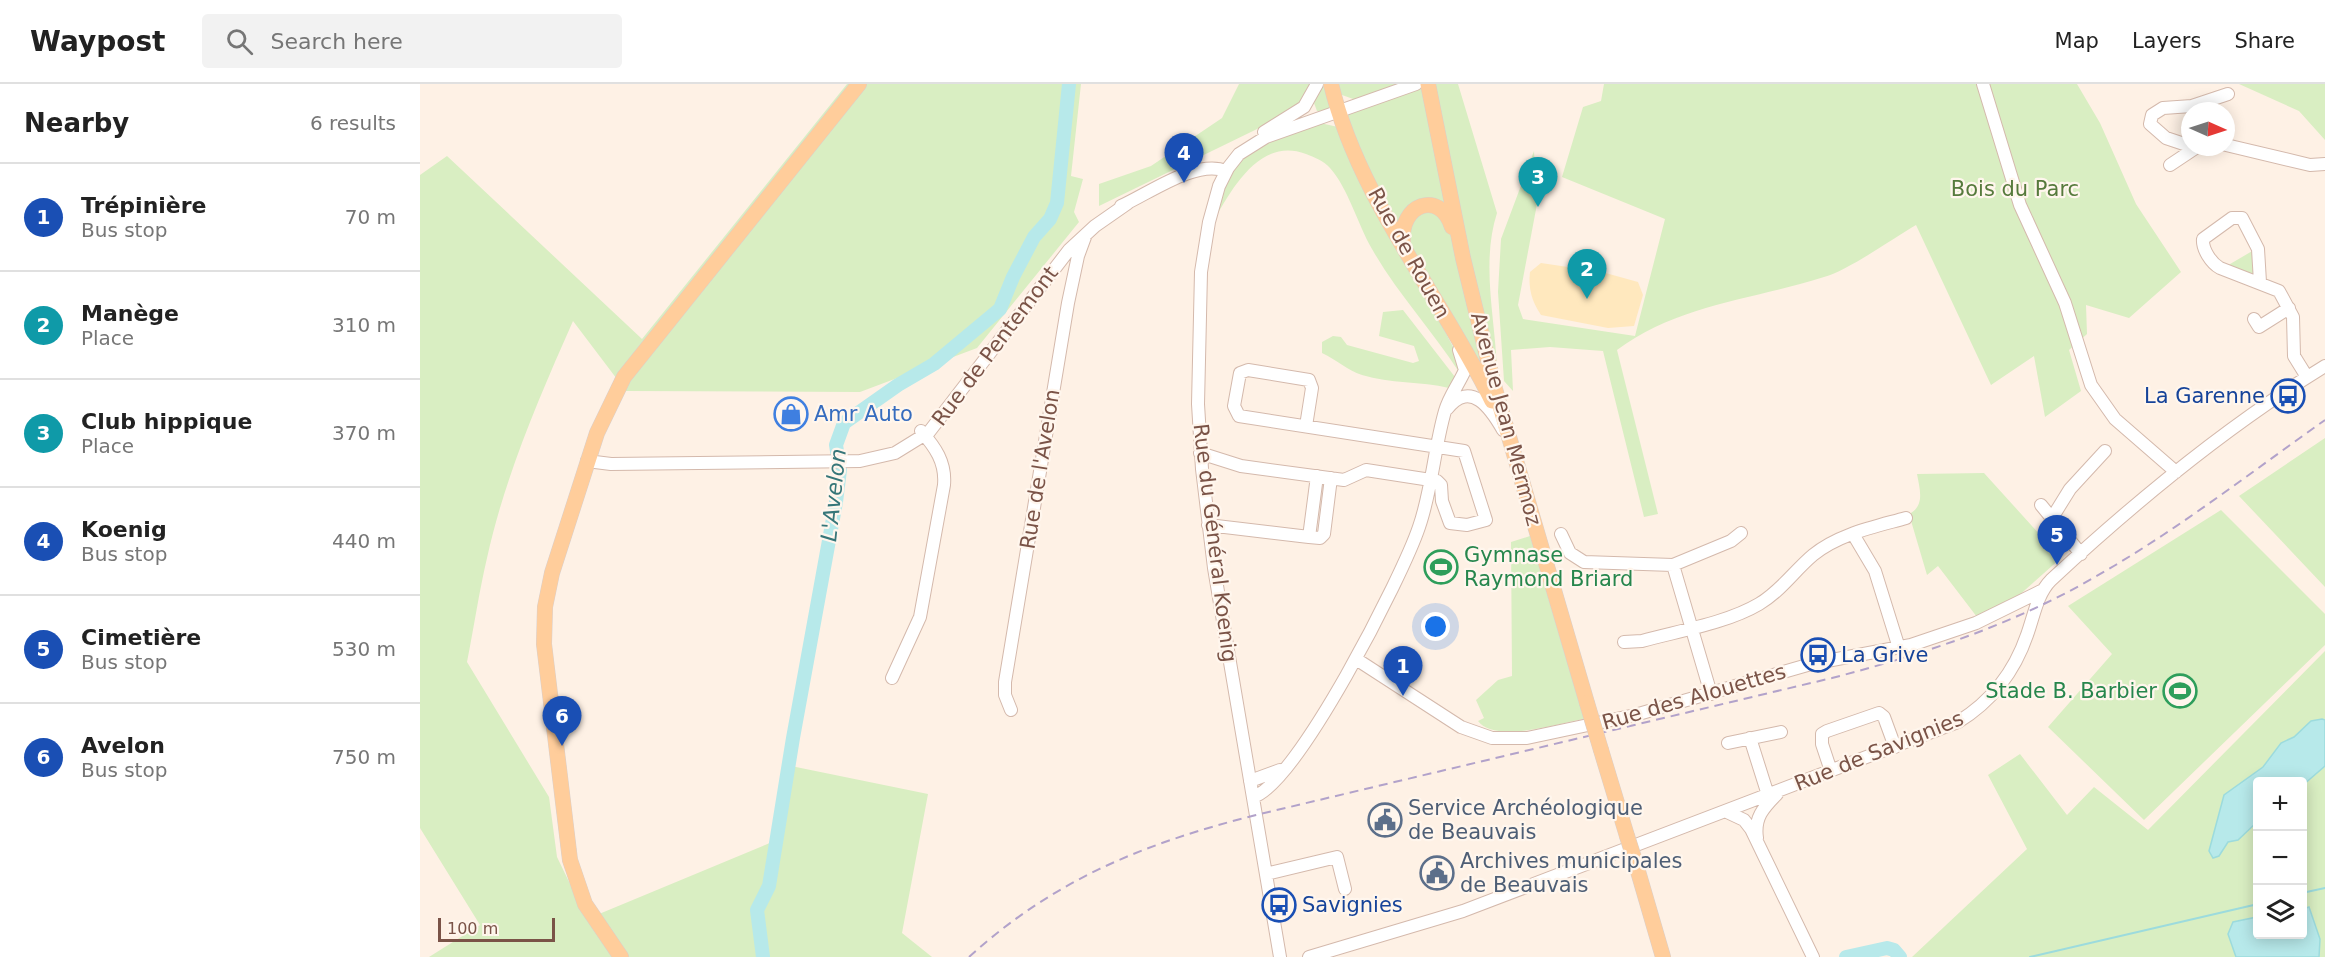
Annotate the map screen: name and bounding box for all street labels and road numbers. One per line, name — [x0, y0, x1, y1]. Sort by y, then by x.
street label: Rue de Rouen — [1363, 184, 1455, 322]
street label: Rue de Pentemont — [927, 261, 1063, 431]
street label: Avenue Jean Mermoz — [1466, 309, 1546, 529]
street label: Rue de l'Avelon — [1016, 387, 1064, 551]
street label: Rue du Général Koenig — [1188, 422, 1242, 664]
street label: Rue des Alouettes — [1599, 659, 1789, 735]
street label: Rue de Savignies — [1791, 706, 1967, 796]

